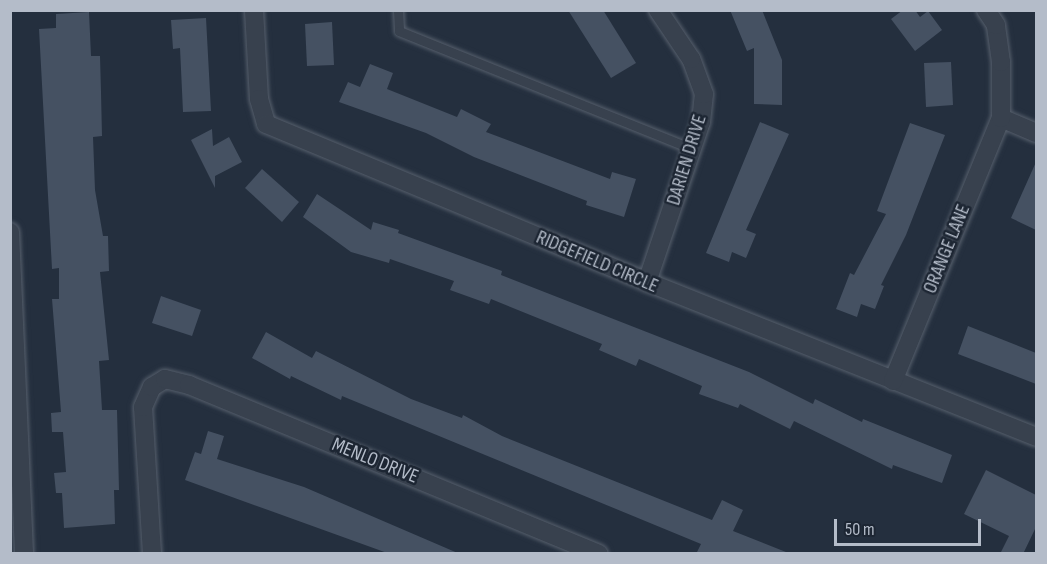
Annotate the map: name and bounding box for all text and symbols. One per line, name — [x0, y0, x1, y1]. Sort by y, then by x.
street label: DARIEN DRIVE — [662, 112, 712, 208]
street label: ORANGE LANE — [918, 201, 976, 297]
street label: RIDGEFIELD CIRCLE — [532, 226, 662, 298]
street label: MENLO DRIVE — [328, 433, 422, 489]
scale bar — [837, 507, 984, 545]
text: 50 m — [845, 519, 875, 540]

